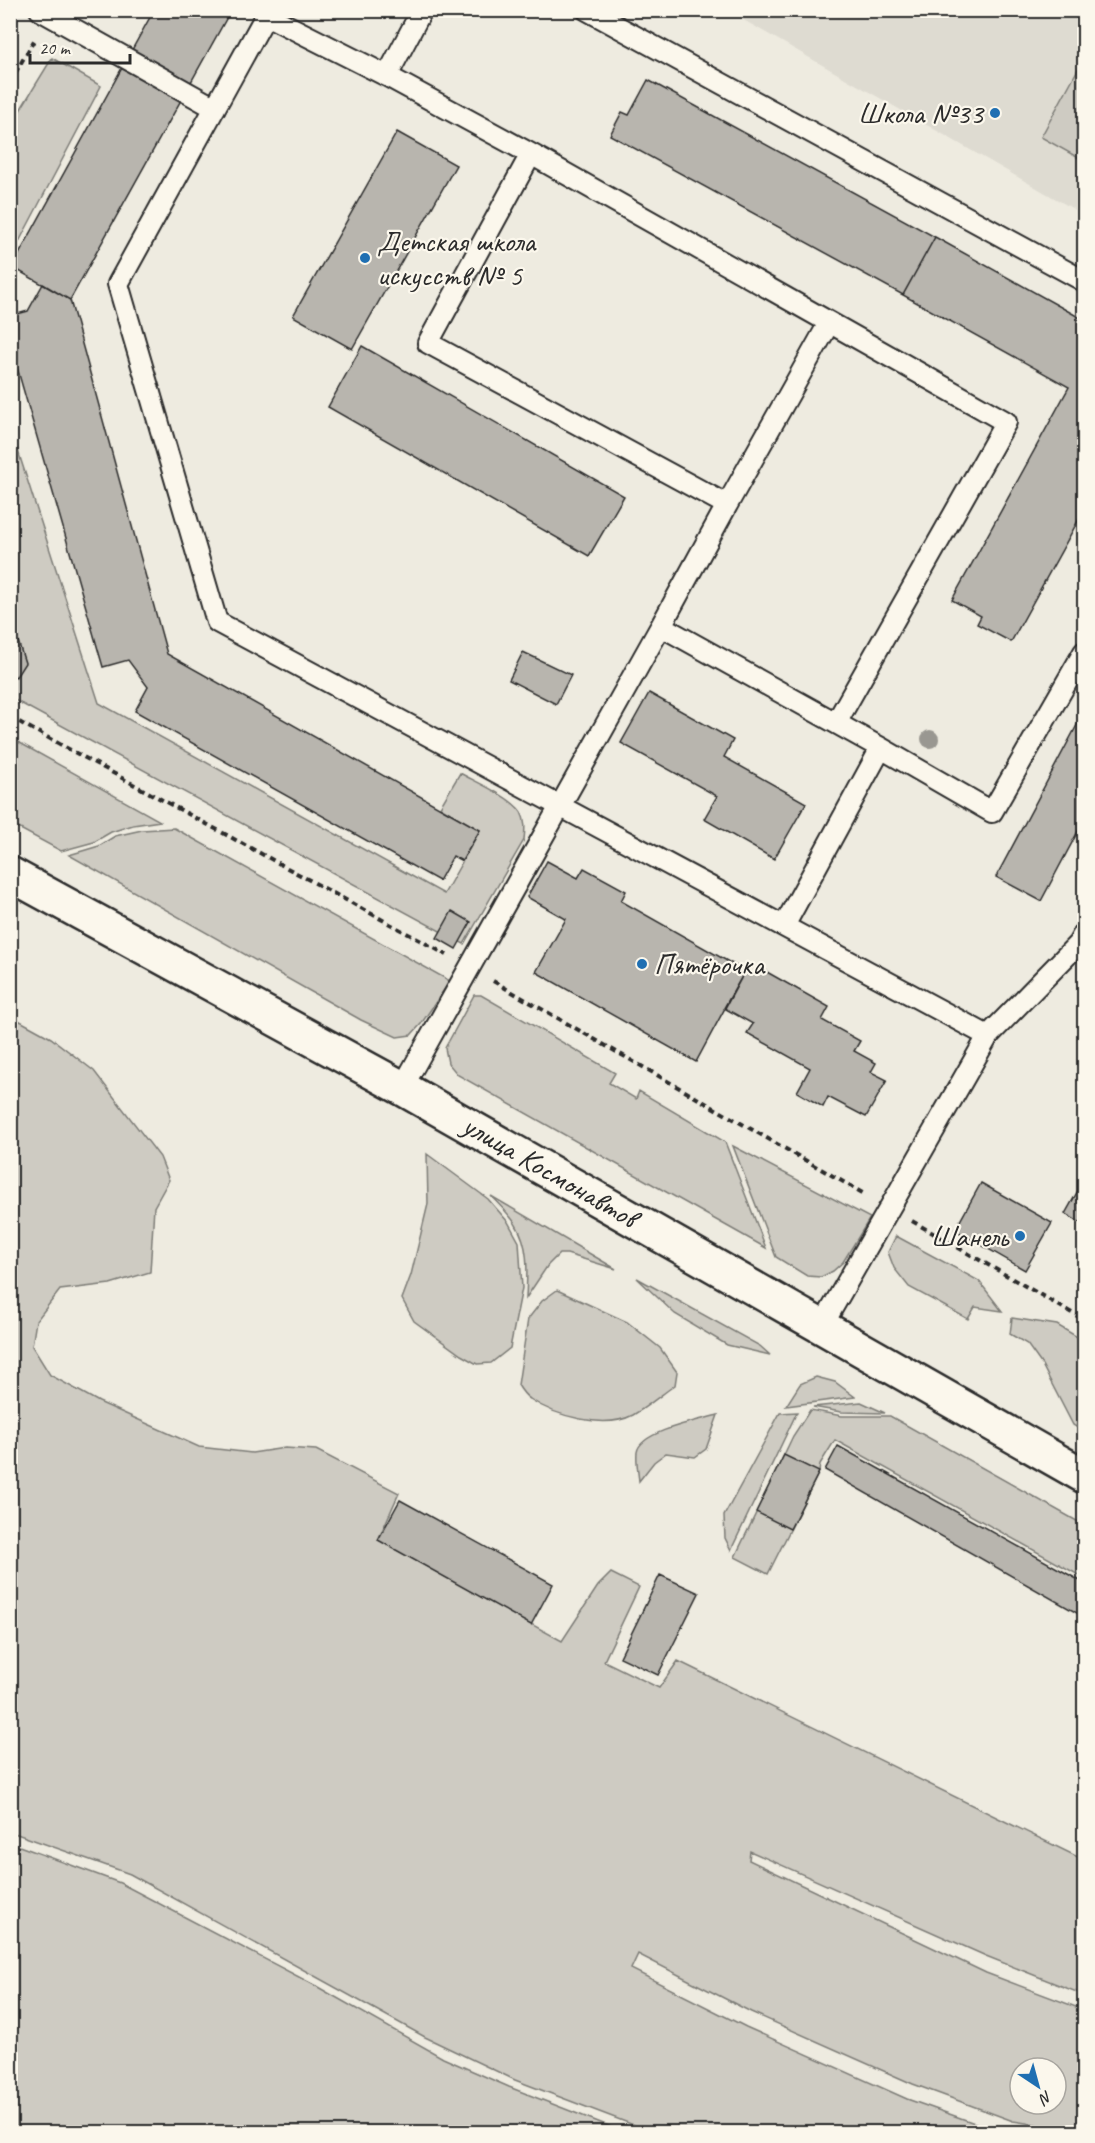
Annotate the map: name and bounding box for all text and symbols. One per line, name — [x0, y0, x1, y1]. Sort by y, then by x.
scale bar — [30, 27, 130, 65]
text: 20 m — [39, 37, 72, 59]
place label: Школа №33 — [858, 94, 985, 132]
marker: Школа №33 — [988, 106, 1002, 120]
place label: Детская школа искусств № 5 — [377, 222, 537, 294]
marker: Детская школа искусств № 5 — [358, 251, 372, 265]
place label: Пятёрочка — [654, 945, 766, 983]
marker: Пятёрочка — [635, 957, 649, 971]
street label: улица Космонавтов — [454, 1105, 649, 1239]
place label: Шанель — [930, 1217, 1010, 1255]
marker: Шанель — [1013, 1229, 1027, 1243]
north arrow — [1008, 2056, 1068, 2116]
text: N — [1034, 2086, 1056, 2110]

